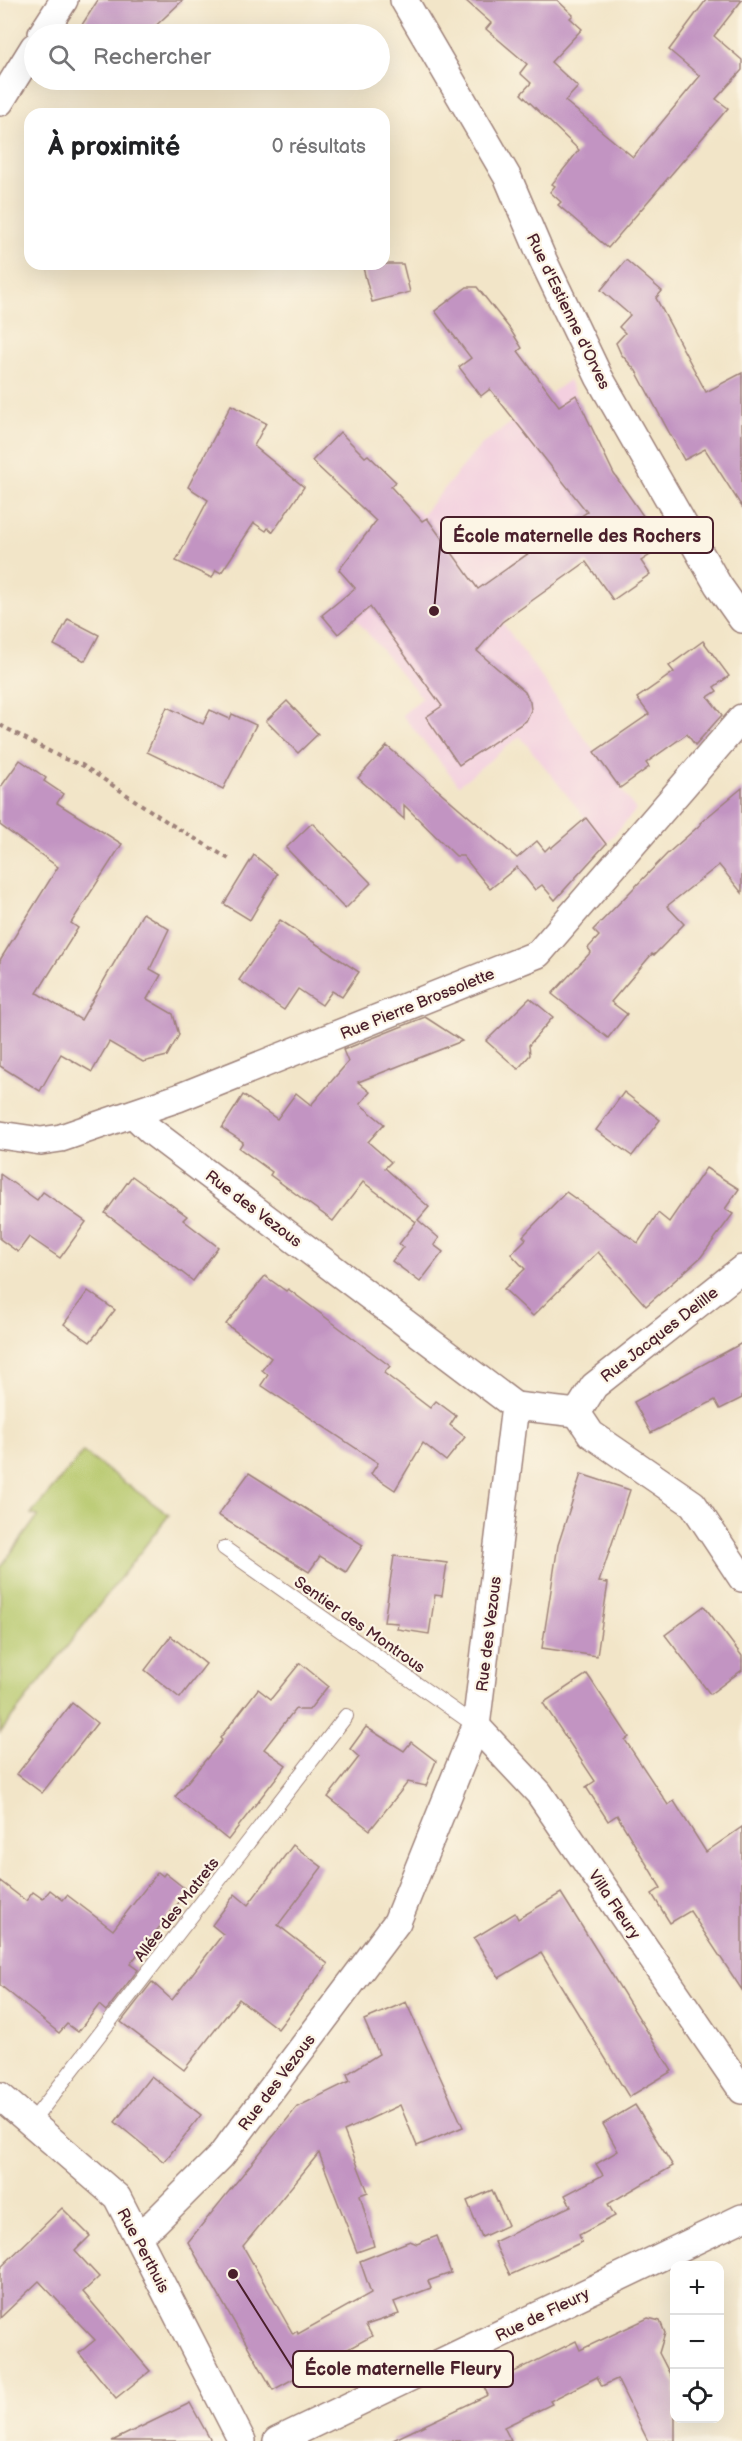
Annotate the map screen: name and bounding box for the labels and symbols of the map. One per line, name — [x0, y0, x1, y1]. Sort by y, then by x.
street label: Rue d'Estienne d'Orves — [522, 231, 614, 393]
callout: École maternelle des Rochers — [441, 517, 713, 553]
text: École maternelle des Rochers — [453, 524, 701, 547]
street label: Rue Pierre Brossolette — [338, 965, 498, 1044]
street label: Rue des Vezous — [201, 1167, 305, 1252]
street label: Rue Jacques Delille — [597, 1283, 723, 1387]
street label: Sentier des Montrous — [290, 1573, 428, 1678]
street label: Rue des Vezous — [473, 1575, 506, 1693]
street label: Allée des Matrets — [131, 1854, 224, 1966]
street label: Villa Fleury — [584, 1867, 644, 1944]
street label: Rue des Vezous — [235, 2031, 320, 2135]
street label: Rue Perthuis — [112, 2205, 173, 2296]
street label: Rue de Fleury — [493, 2284, 593, 2346]
callout: École maternelle Fleury — [293, 2351, 513, 2387]
text: École maternelle Fleury — [305, 2357, 502, 2380]

